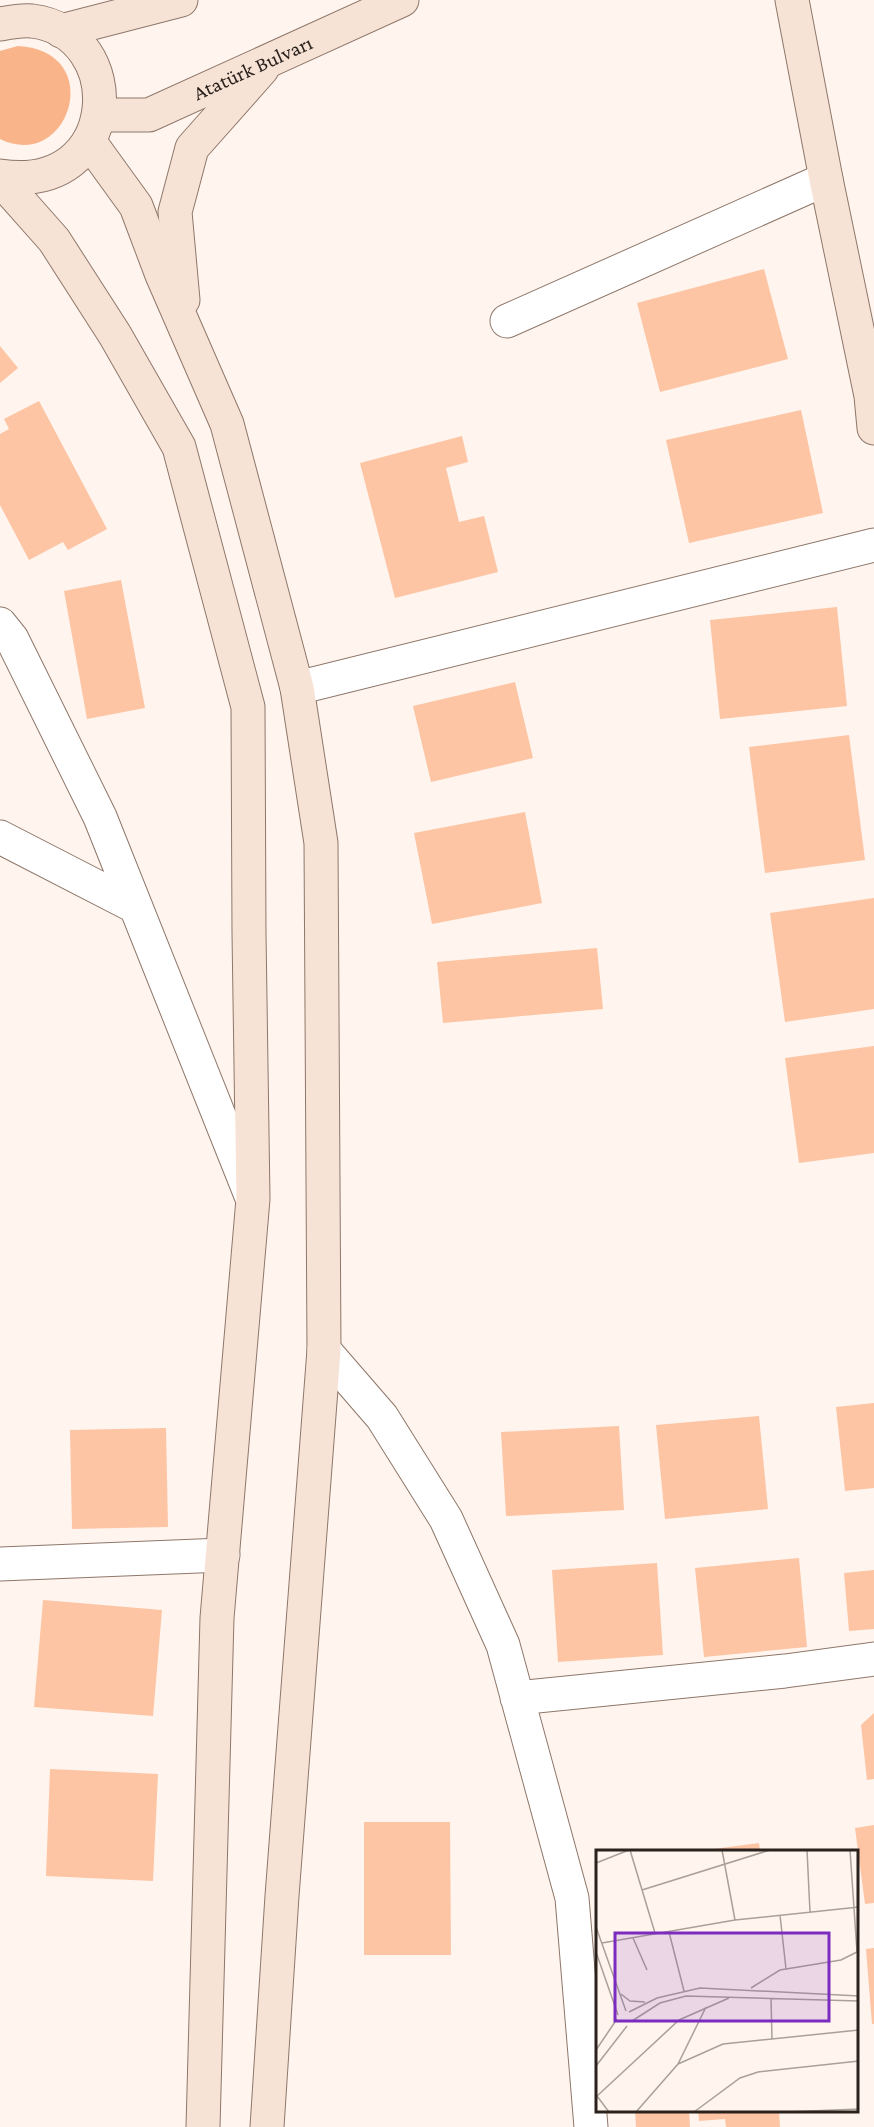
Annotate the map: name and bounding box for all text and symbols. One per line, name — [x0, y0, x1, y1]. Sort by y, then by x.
street label: Atatürk Bulvarı — [189, 30, 317, 105]
inset map — [596, 1850, 859, 2112]

